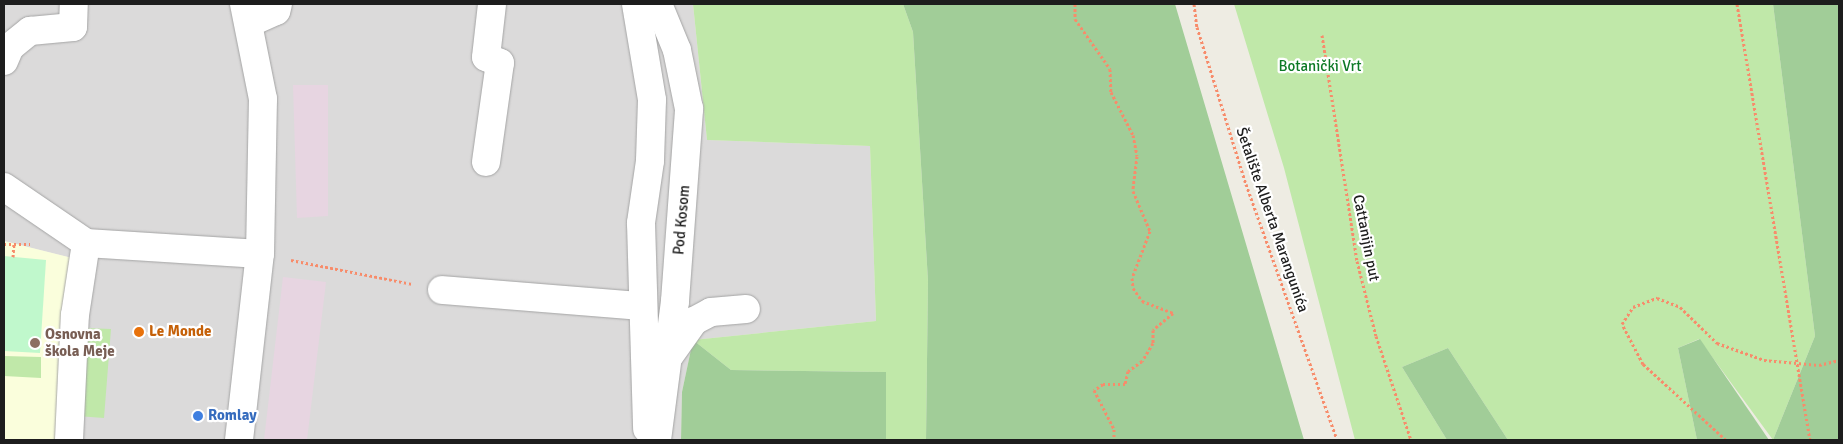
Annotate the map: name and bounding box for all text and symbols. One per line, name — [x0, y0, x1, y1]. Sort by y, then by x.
park label: Botanički Vrt — [1278, 58, 1362, 76]
street label: Šetalište Alberta Marangunića — [1232, 125, 1312, 315]
street label: Pod Kosom — [670, 184, 694, 256]
street label: Cattanijin put — [1349, 193, 1383, 283]
place label: Le Monde — [149, 323, 212, 341]
place label: Osnovna škola Meje — [45, 325, 115, 360]
marker: Le Monde — [133, 326, 145, 338]
marker: Osnovna škola Meje — [29, 337, 41, 349]
place label: Romlay — [208, 407, 257, 425]
marker: Romlay — [192, 410, 204, 422]

